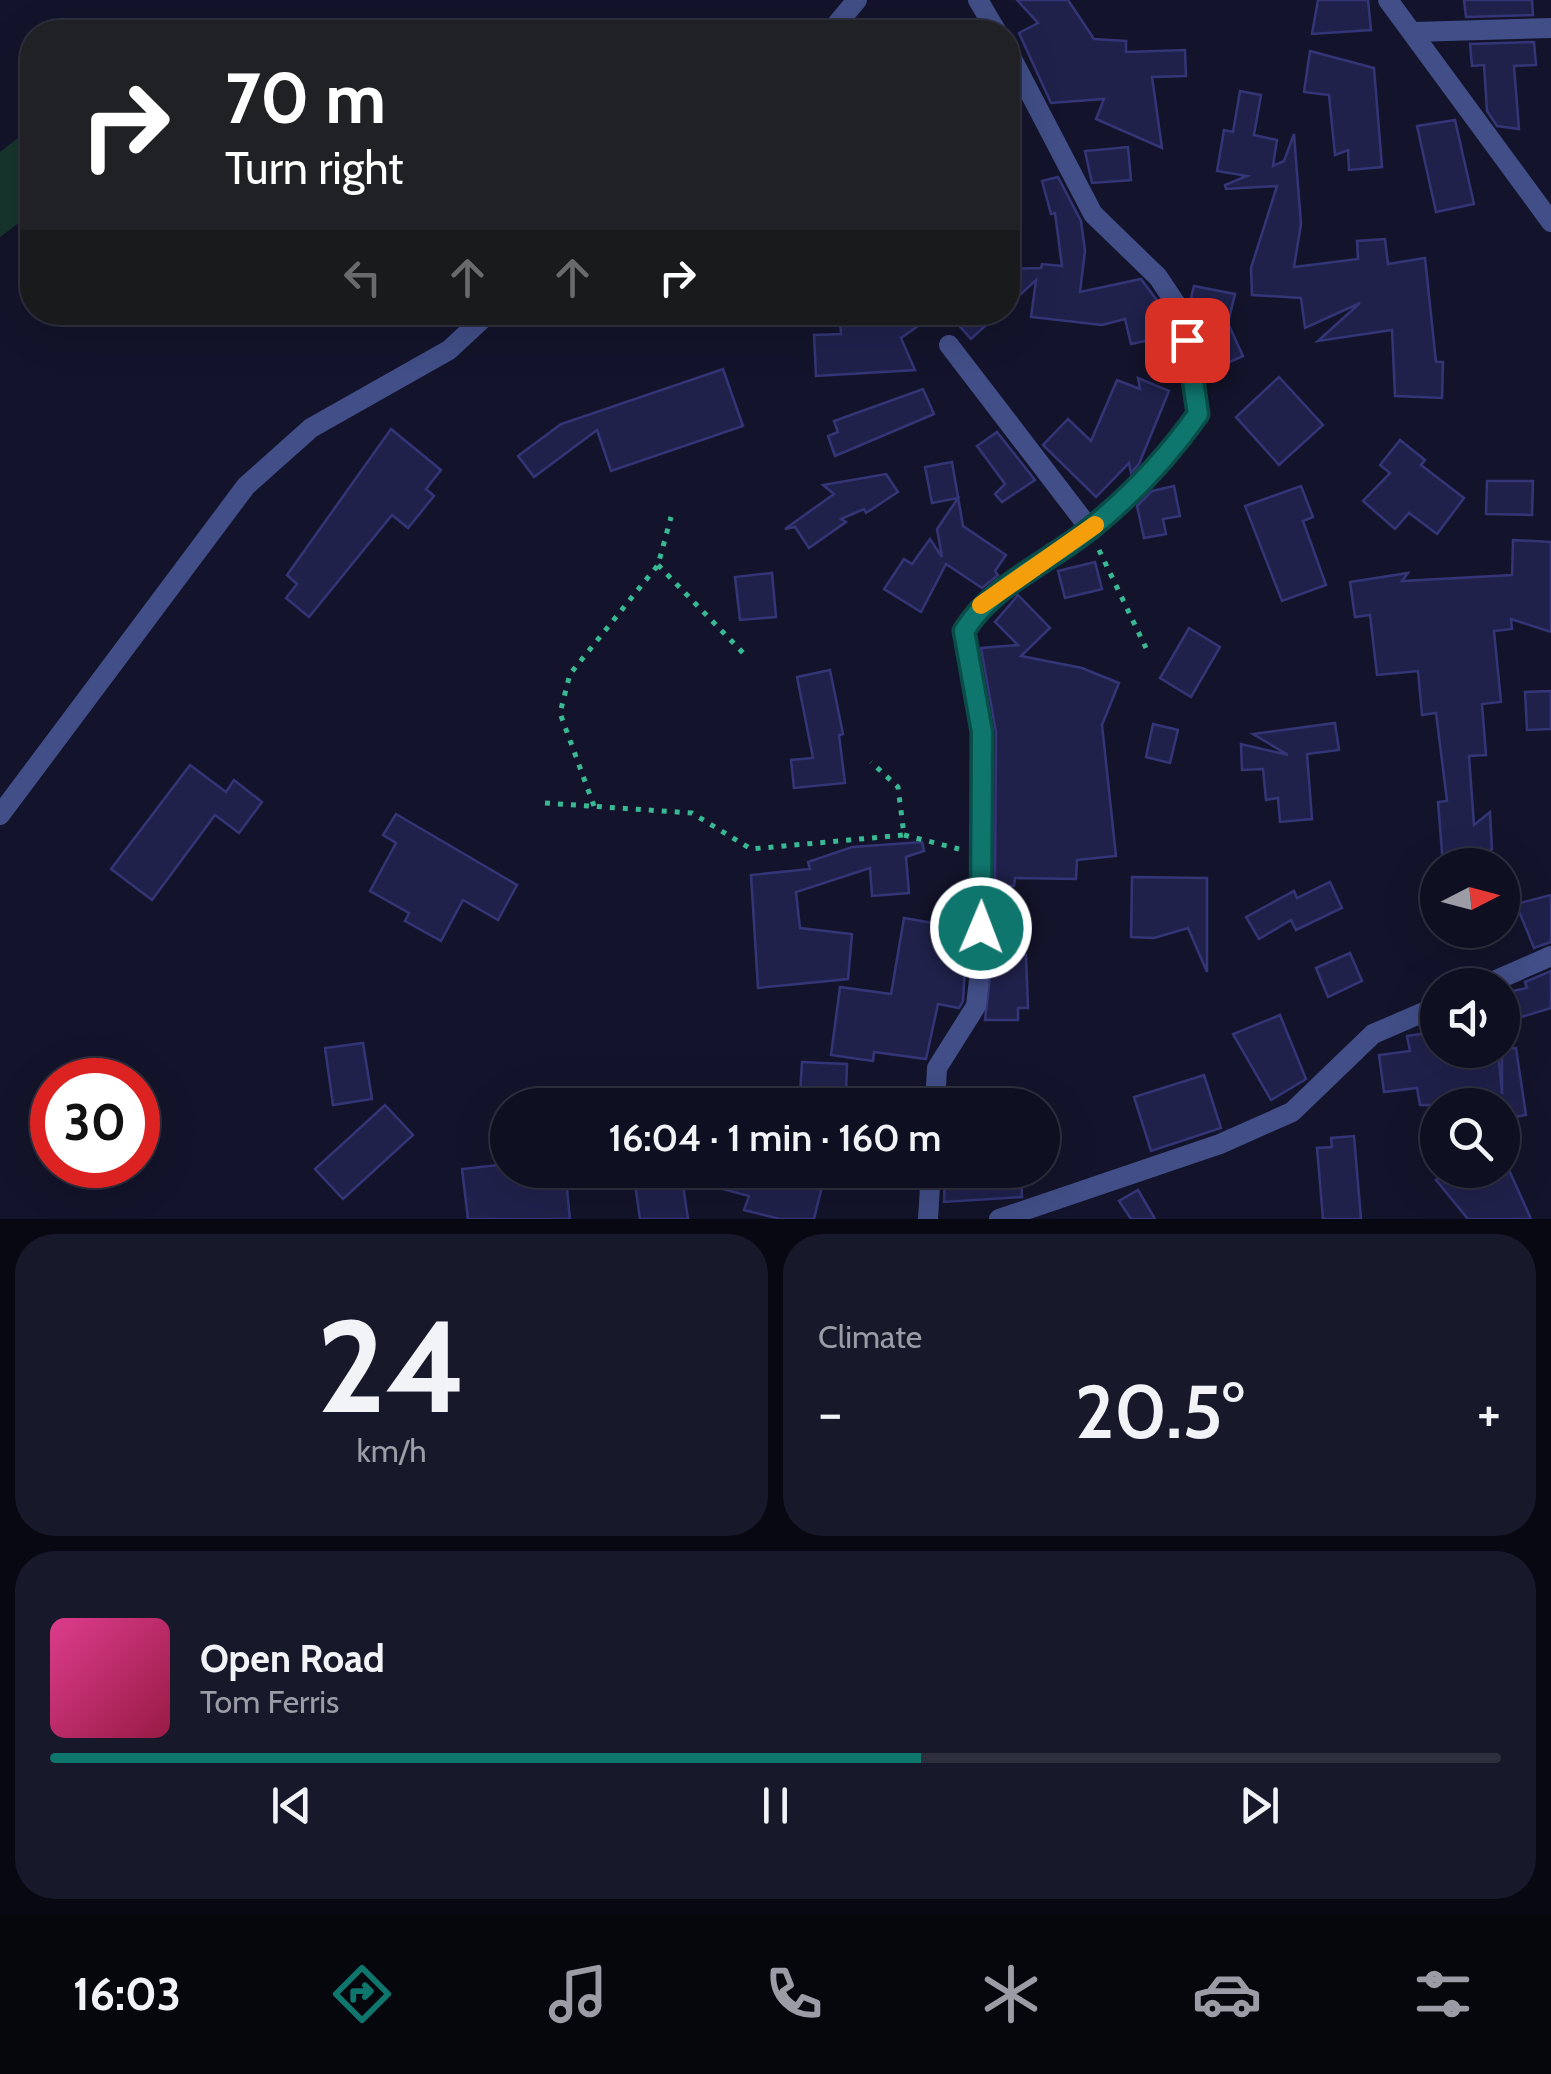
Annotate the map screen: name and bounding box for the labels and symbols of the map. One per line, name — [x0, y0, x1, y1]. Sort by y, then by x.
pin — [1145, 298, 1230, 383]
north arrow — [1420, 848, 1520, 948]
position arrow — [929, 876, 1033, 980]
speed limit sign: 30 — [30, 1058, 160, 1188]

